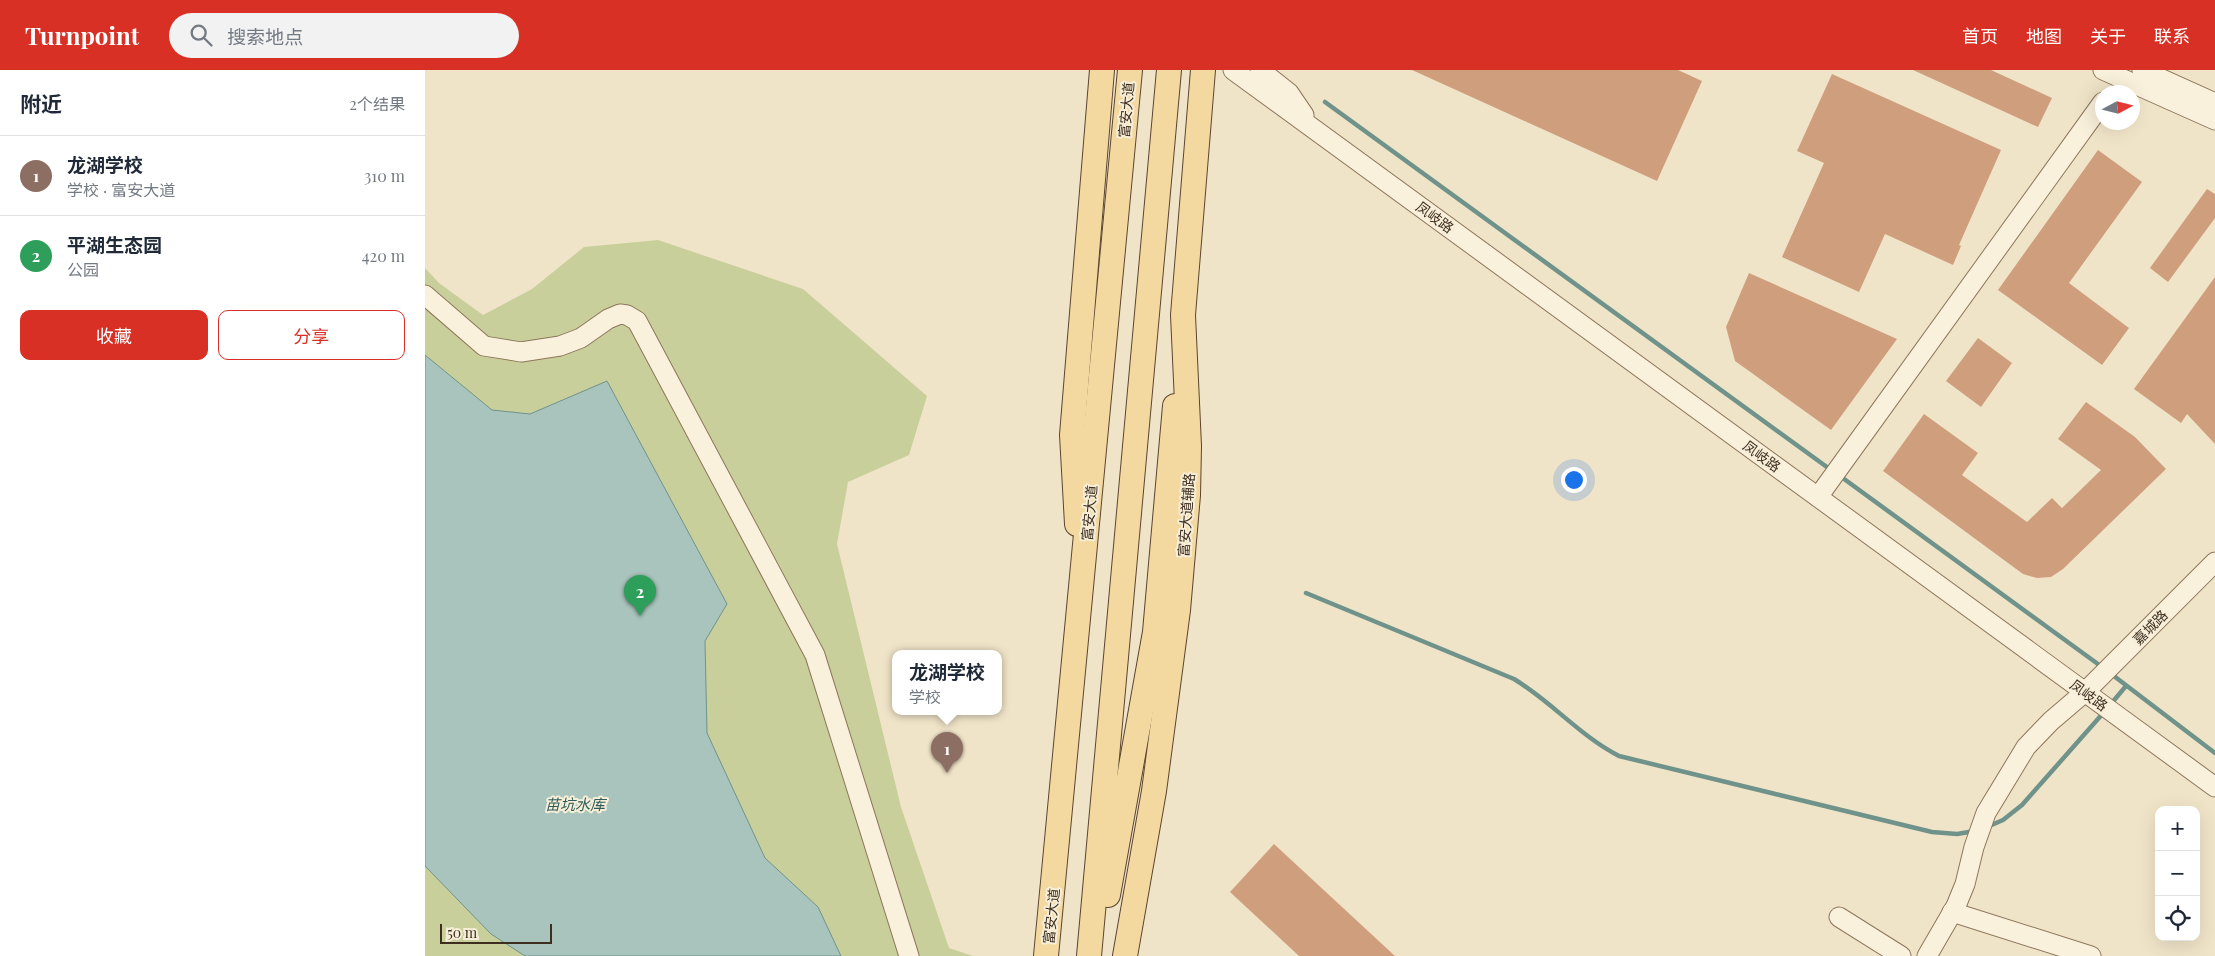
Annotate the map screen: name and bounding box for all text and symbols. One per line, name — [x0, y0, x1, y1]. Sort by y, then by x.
search box — [169, 13, 519, 58]
text: Turnpoint — [25, 19, 139, 51]
icon: search — [187, 21, 215, 49]
text: 搜索地点 — [227, 23, 303, 49]
text: 首页 — [1962, 24, 1998, 48]
text: 地图 — [2026, 24, 2062, 48]
text: 关于 — [2090, 24, 2126, 48]
text: 联系 — [2154, 24, 2190, 48]
street label: 富安大道 — [1114, 81, 1138, 139]
north arrow — [2095, 85, 2140, 130]
text: 附近 — [20, 89, 62, 117]
text: 2个结果 — [349, 93, 405, 114]
text: 龙湖学校 — [67, 151, 143, 177]
text: 1 — [33, 165, 39, 186]
text: 310 m — [364, 165, 405, 186]
text: 学校 · 富安大道 — [67, 179, 175, 200]
street label: 凤岐路 — [1412, 197, 1458, 237]
text: 平湖生态园 — [67, 231, 162, 257]
text: 2 — [32, 245, 40, 266]
text: 420 m — [362, 245, 405, 266]
text: 公园 — [67, 259, 99, 280]
button: 收藏 — [20, 310, 208, 360]
button: 分享 — [218, 310, 405, 360]
street label: 凤岐路 — [1739, 436, 1785, 476]
your location — [1561, 467, 1587, 493]
street label: 富安大道辅路 — [1174, 472, 1198, 558]
street label: 富安大道 — [1077, 484, 1101, 542]
pin: 2 — [624, 575, 656, 616]
street label: 嘉城路 — [2128, 605, 2172, 649]
popup — [892, 650, 1002, 715]
text: 龙湖学校 — [909, 658, 985, 684]
street label: 凤岐路 — [2066, 675, 2112, 715]
text: 学校 — [909, 686, 941, 707]
pin: 1 — [931, 732, 963, 773]
water label: 苗坑水库 — [545, 794, 608, 814]
map controls — [2155, 806, 2200, 941]
button: + — [2155, 806, 2200, 851]
button: − — [2155, 851, 2200, 896]
street label: 富安大道 — [1039, 887, 1063, 945]
button: locate — [2155, 896, 2200, 941]
scale bar — [440, 921, 553, 944]
text: 50 m — [447, 923, 477, 942]

